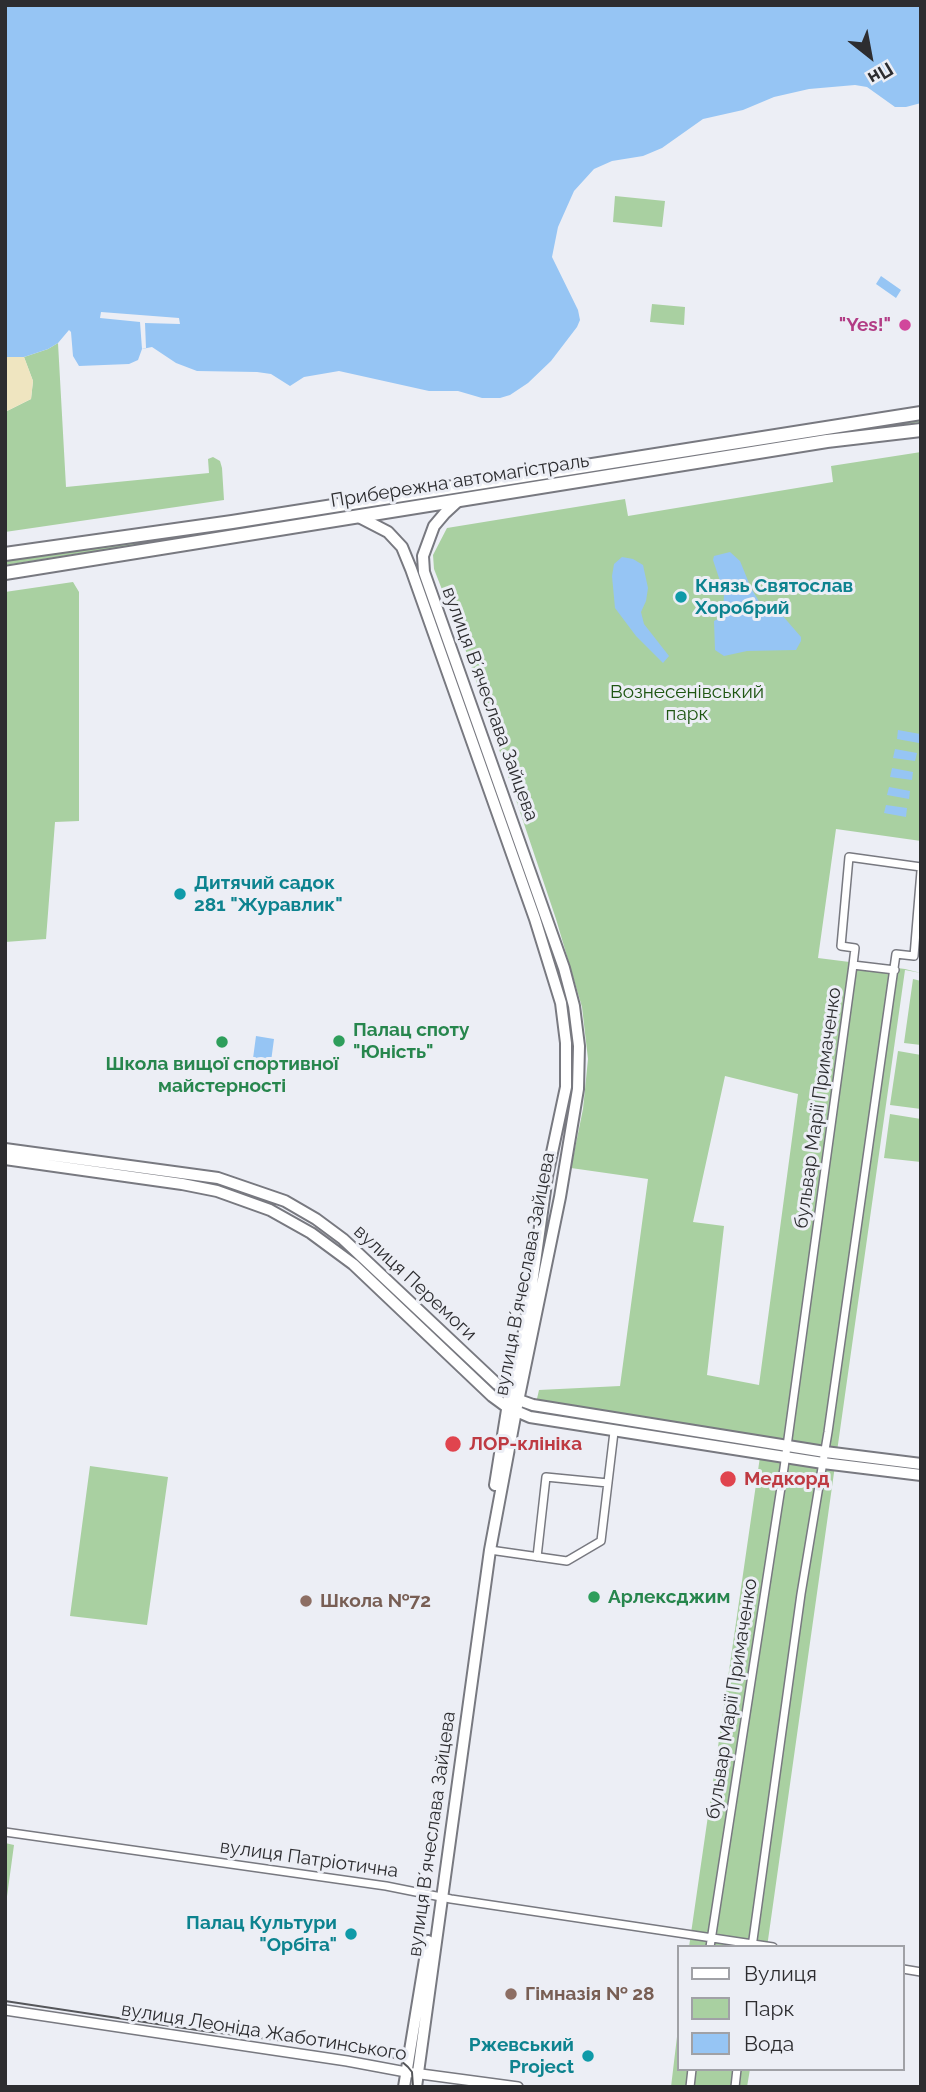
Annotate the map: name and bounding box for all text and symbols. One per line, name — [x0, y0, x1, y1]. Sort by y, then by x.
north arrow — [835, 21, 905, 91]
text: Пн — [864, 58, 897, 90]
place label: "Yes!" — [839, 314, 891, 336]
marker: "Yes!" — [897, 317, 913, 333]
street label: Прибережна автомагістраль — [329, 449, 591, 513]
place label: Князь Святослав Хоробрий — [695, 575, 853, 619]
street label: вулиця Вʼячеслава Зайцева — [437, 584, 543, 824]
marker: Князь Святослав Хоробрий — [673, 589, 689, 605]
park label: Вознесенівський парк — [610, 681, 764, 725]
place label: Дитячий садок 281 "Журавлик" — [194, 872, 343, 916]
marker: Дитячий садок 281 "Журавлик" — [172, 886, 188, 902]
street label: бульвар Марії Примаченко — [790, 986, 846, 1230]
place label: Палац споту "Юність" — [353, 1019, 470, 1063]
marker: Палац споту "Юність" — [331, 1033, 347, 1049]
marker: Школа вищої спортивної майстерності — [214, 1034, 230, 1050]
place label: Школа вищої спортивної майстерності — [105, 1053, 339, 1097]
street label: вулиця Вʼячеслава Зайцева — [490, 1150, 560, 1398]
street label: вулиця Перемоги — [349, 1220, 481, 1346]
place label: ЛОР-клініка — [469, 1433, 582, 1455]
marker: ЛОР-клініка — [443, 1434, 463, 1454]
place label: Медкорд — [744, 1468, 830, 1490]
marker: Медкорд — [718, 1469, 738, 1489]
street label: бульвар Марії Примаченко — [702, 1577, 762, 1821]
place label: Арлексджим — [608, 1586, 730, 1608]
marker: Арлексджим — [586, 1589, 602, 1605]
place label: Школа №72 — [320, 1590, 431, 1612]
marker: Школа №72 — [298, 1593, 314, 1609]
street label: вулиця Вʼячеслава Зайцева — [403, 1710, 461, 1958]
street label: вулиця Патріотична — [218, 1835, 400, 1883]
place label: Палац Культури "Орбіта" — [186, 1912, 337, 1956]
marker: Палац Культури "Орбіта" — [343, 1926, 359, 1942]
legend — [678, 1945, 905, 2071]
text: Вулиця — [744, 1961, 817, 1986]
place label: Гімназія № 28 — [525, 1983, 654, 2005]
marker: Гімназія № 28 — [503, 1986, 519, 2002]
text: Парк — [744, 1996, 794, 2021]
street label: вулиця Леоніда Жаботинського — [120, 1998, 408, 2066]
text: Вода — [744, 2031, 794, 2056]
place label: Ржевський Project — [469, 2034, 574, 2078]
marker: Ржевський Project — [580, 2048, 596, 2064]

